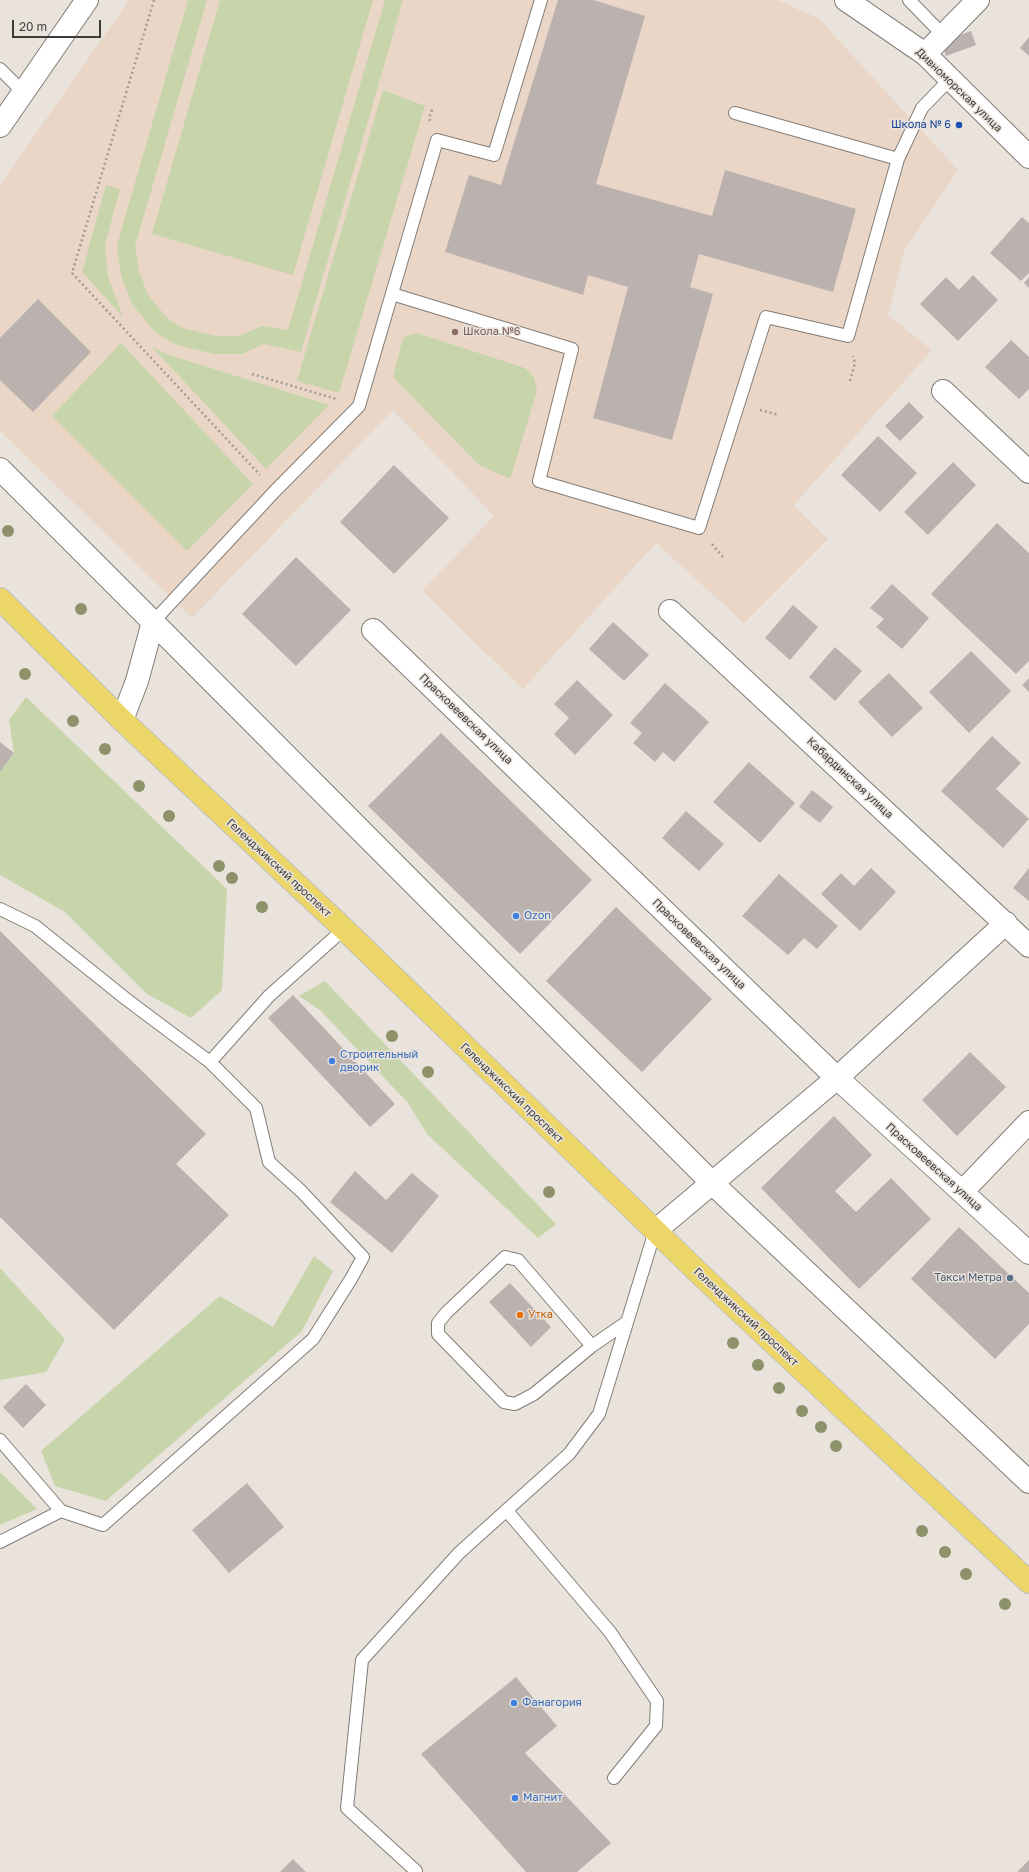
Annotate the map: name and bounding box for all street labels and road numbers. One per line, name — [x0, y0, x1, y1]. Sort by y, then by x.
street label: Дивноморская улица — [913, 45, 1005, 135]
street label: Прасковеевская улица — [417, 671, 515, 767]
street label: Кабардинская улица — [804, 735, 896, 821]
street label: Геленджикский проспект — [224, 816, 334, 920]
street label: Прасковеевская улица — [650, 896, 748, 992]
street label: Геленджикский проспект — [458, 1040, 566, 1146]
street label: Прасковеевская улица — [883, 1120, 985, 1214]
street label: Геленджикский проспект — [691, 1265, 801, 1369]

